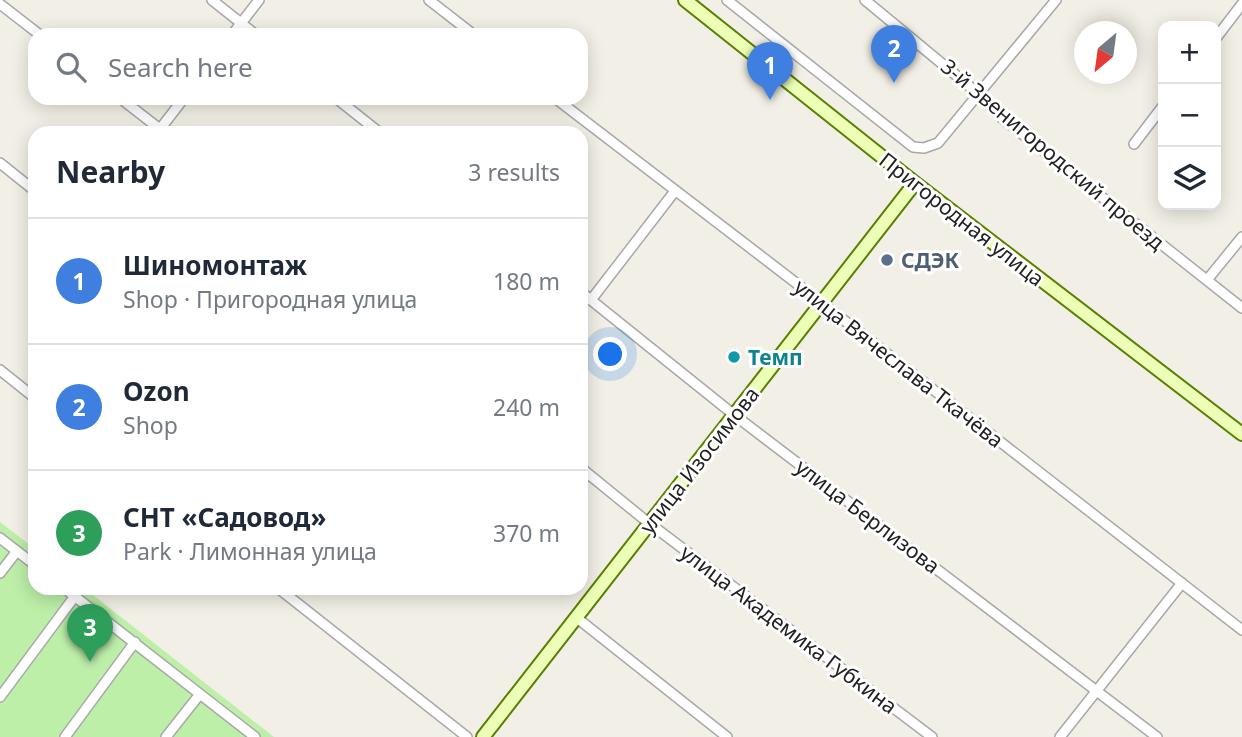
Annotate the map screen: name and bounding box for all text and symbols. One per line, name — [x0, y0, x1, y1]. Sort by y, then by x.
north arrow — [1074, 21, 1137, 84]
map controls — [1158, 21, 1221, 210]
button: + — [1158, 21, 1221, 84]
pin: 2 — [871, 25, 917, 83]
search box — [28, 28, 588, 105]
pin: 1 — [747, 42, 793, 100]
icon: search — [52, 48, 90, 86]
text: Search here — [108, 49, 253, 85]
street label: 3-й Звенигородский проезд — [935, 52, 1171, 256]
button: − — [1158, 84, 1221, 147]
street label: Пригородная улица — [874, 146, 1050, 292]
button: layers — [1158, 147, 1221, 210]
text: Nearby — [56, 151, 165, 192]
text: 3 results — [468, 156, 560, 188]
place label: СДЭК — [901, 246, 960, 274]
text: Шиномонтаж — [123, 247, 307, 283]
marker: СДЭК — [879, 252, 895, 268]
text: 1 — [72, 265, 86, 297]
text: 180 m — [493, 265, 560, 297]
street label: улица Вячеслава Ткачёва — [788, 272, 1010, 454]
text: Shop · Пригородная улица — [123, 283, 417, 315]
your location — [593, 337, 627, 371]
place label: Темп — [748, 343, 803, 371]
marker: Темп — [726, 349, 742, 365]
text: Ozon — [123, 373, 190, 409]
street label: улица Изосимова — [633, 381, 765, 539]
text: 2 — [72, 391, 86, 423]
text: 240 m — [493, 391, 560, 423]
text: Shop — [123, 409, 178, 441]
street label: улица Берлизова — [790, 453, 946, 579]
text: СНТ «Садовод» — [123, 499, 326, 535]
text: 3 — [72, 517, 86, 549]
text: 370 m — [493, 517, 560, 549]
text: Park · Лимонная улица — [123, 535, 377, 567]
street label: улица Академика Губкина — [675, 538, 903, 720]
pin: 3 — [67, 604, 113, 662]

